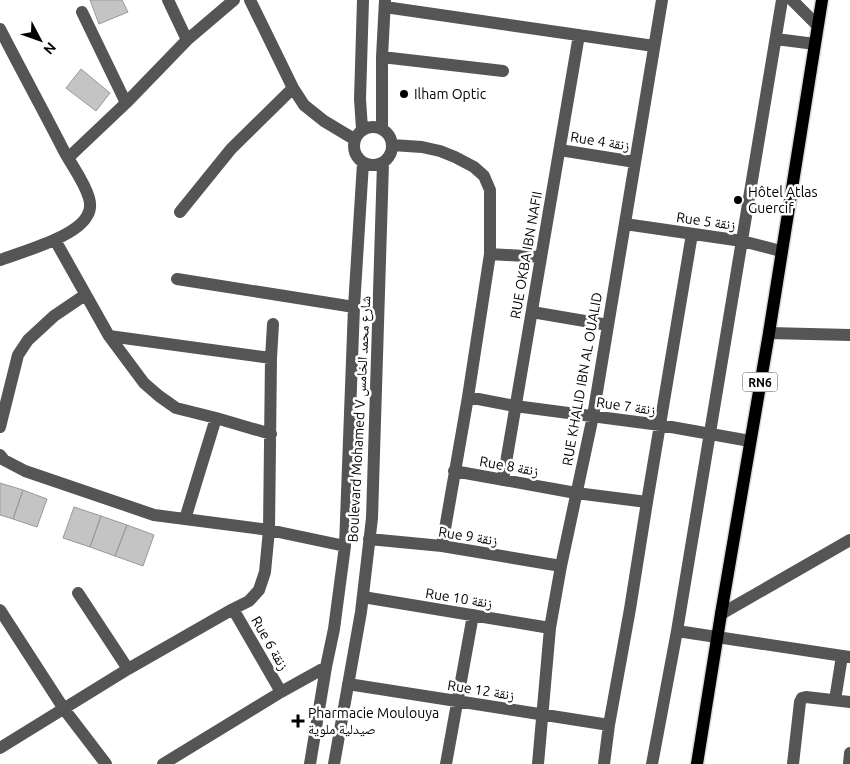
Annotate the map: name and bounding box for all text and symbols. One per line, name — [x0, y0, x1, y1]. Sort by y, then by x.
north arrow — [15, 15, 65, 65]
text: N — [40, 39, 59, 58]
place label: Ilham Optic — [414, 86, 487, 102]
marker: Ilham Optic — [398, 88, 410, 100]
street label: Rue 4 زنقة — [569, 128, 631, 155]
place label: Hôtel Atlas Guercif — [748, 184, 818, 216]
street label: RUE OKBA IBN NAFII — [507, 190, 545, 320]
marker: Hôtel Atlas Guercif — [732, 194, 744, 206]
street label: Rue 5 زنقة — [675, 209, 737, 234]
street label: RUE KHALID IBN AL OUALID — [559, 291, 605, 467]
street label: Boulevard Mohamed V شارع محمد الخامس — [345, 295, 375, 543]
road number: RN6 — [742, 372, 778, 392]
street label: Rue 7 زنقة — [595, 394, 657, 419]
street label: Rue 8 زنقة — [478, 453, 540, 480]
street label: Rue 9 زنقة — [437, 523, 499, 550]
street label: Rue 10 زنقة — [424, 585, 494, 612]
street label: Rue 6 زنقة — [247, 613, 292, 673]
street label: Rue 12 زنقة — [446, 677, 516, 704]
place label: Pharmacie Moulouya صيدلية ملوية — [308, 705, 439, 738]
marker: Pharmacie Moulouya صيدلية ملوية — [292, 715, 304, 727]

